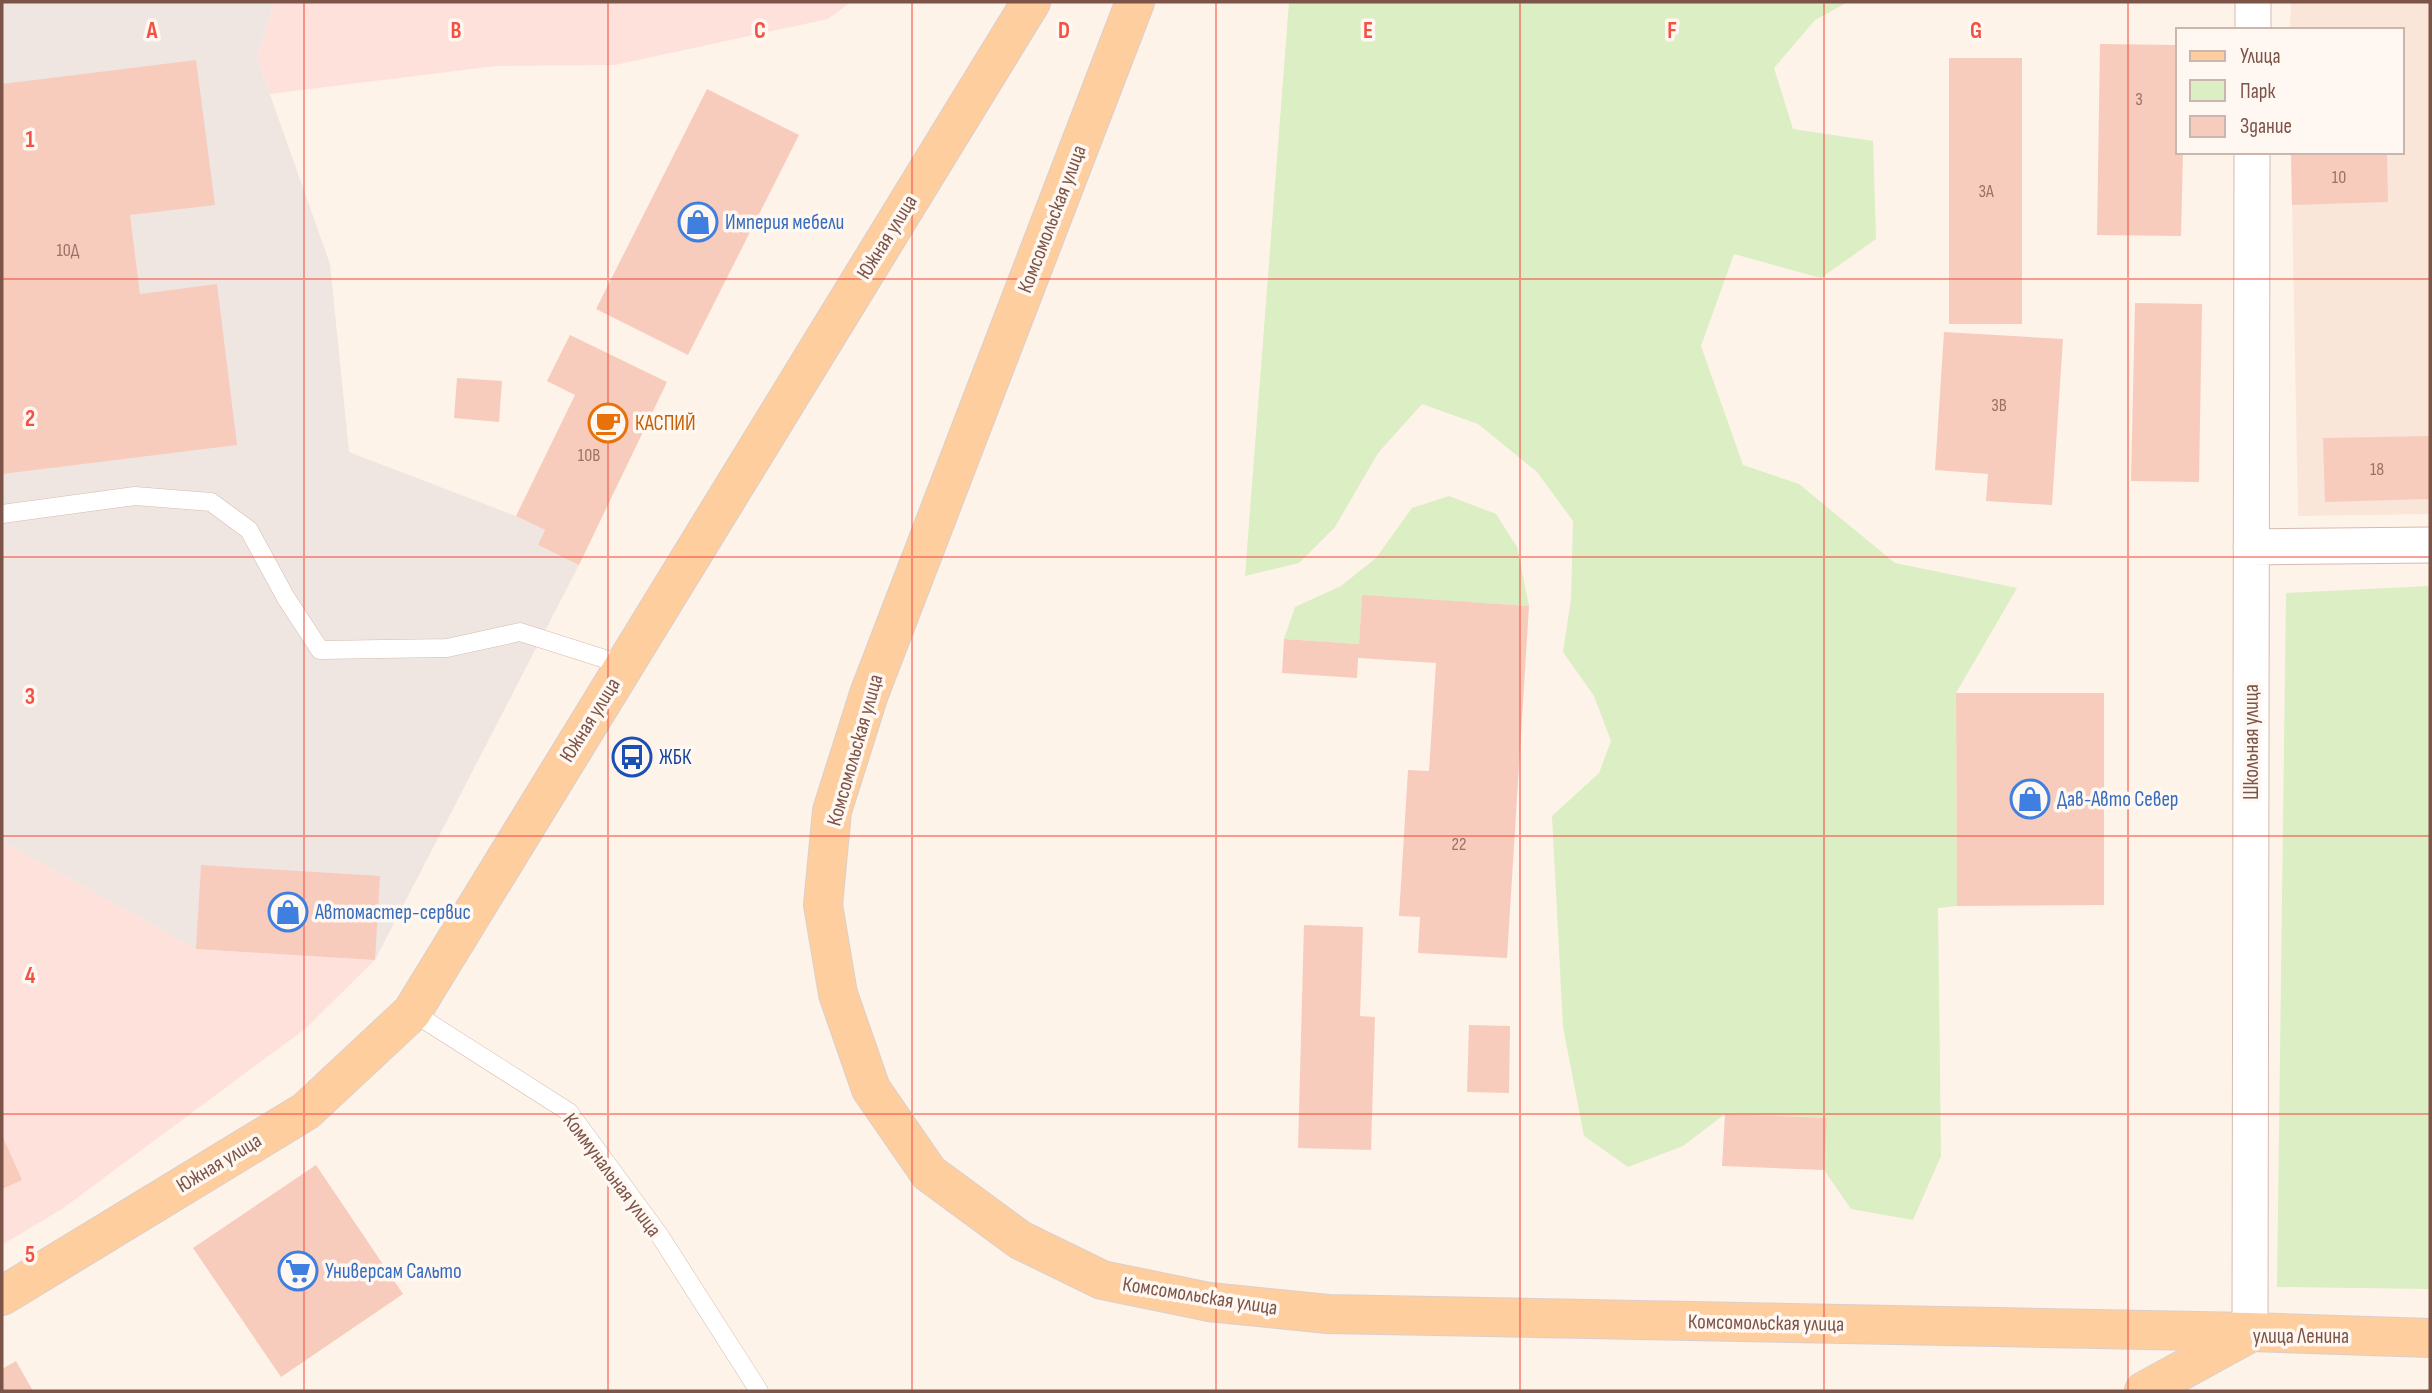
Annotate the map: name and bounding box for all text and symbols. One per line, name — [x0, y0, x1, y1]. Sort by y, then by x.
text: A — [146, 17, 159, 45]
text: B — [451, 17, 462, 45]
text: C — [754, 17, 766, 45]
text: D — [1058, 17, 1070, 45]
text: E — [1363, 17, 1373, 45]
text: F — [1667, 17, 1677, 45]
text: G — [1970, 17, 1982, 45]
legend — [2176, 28, 2404, 154]
text: Улица — [2240, 44, 2281, 69]
text: Парк — [2240, 79, 2275, 104]
house number: 3 — [2135, 89, 2143, 110]
text: Здание — [2240, 114, 2292, 139]
text: 1 — [25, 126, 35, 154]
street label: Комсомольская улица — [1012, 142, 1092, 296]
house number: 10 — [2332, 167, 2346, 188]
house number: 3А — [1978, 181, 1994, 202]
street label: Южная улица — [851, 190, 923, 284]
shop icon: Империя мебели — [677, 201, 719, 243]
place label: Империя мебели — [725, 210, 844, 235]
house number: 10Д — [57, 240, 80, 261]
house number: 3В — [1991, 395, 2007, 416]
cafe icon: КАСПИЙ — [587, 402, 629, 444]
text: 2 — [25, 405, 35, 433]
place label: КАСПИЙ — [635, 411, 696, 436]
house number: 10В — [578, 445, 600, 466]
house number: 18 — [2370, 459, 2384, 480]
street label: Комсомольская улица — [821, 671, 889, 829]
street label: Южная улица — [554, 673, 626, 767]
text: 3 — [25, 683, 35, 711]
street label: Школьная улица — [2239, 684, 2264, 800]
bus stop icon: ЖБК — [611, 736, 653, 778]
place label: ЖБК — [659, 745, 692, 770]
shop icon: Дав-Авто Север — [2009, 778, 2051, 820]
place label: Дав-Авто Север — [2057, 787, 2179, 812]
house number: 22 — [1452, 834, 1466, 855]
shop icon: Автомастер-сервис — [267, 891, 309, 933]
place label: Автомастер-сервис — [314, 900, 471, 925]
text: 4 — [25, 962, 36, 990]
street label: Коммунальная улица — [557, 1108, 667, 1242]
street label: Южная улица — [172, 1128, 266, 1198]
text: 5 — [25, 1241, 35, 1269]
supermarket icon: Универсам Сальто — [277, 1250, 319, 1292]
place label: Универсам Сальто — [325, 1259, 462, 1284]
street label: Комсомольская улица — [1121, 1271, 1279, 1321]
street label: Комсомольская улица — [1688, 1309, 1844, 1337]
street label: улица Ленина — [2253, 1324, 2349, 1349]

